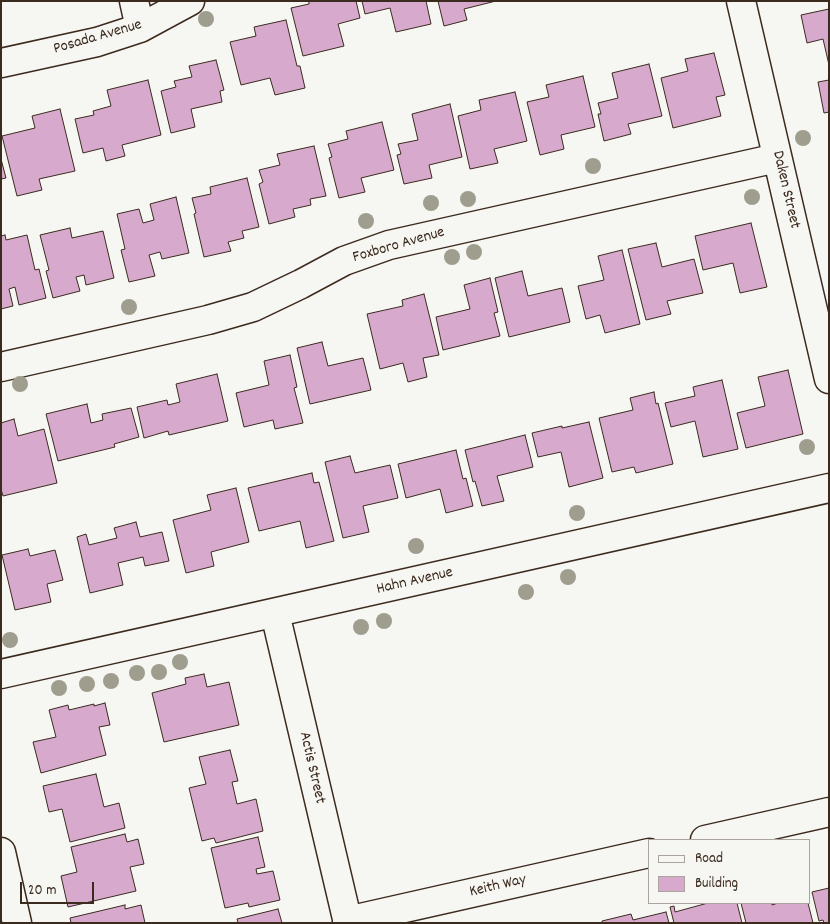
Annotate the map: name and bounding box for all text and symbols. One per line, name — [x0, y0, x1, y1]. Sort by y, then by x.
street label: Posada Avenue — [52, 16, 144, 60]
street label: Daken Street — [767, 149, 803, 231]
street label: Foxboro Avenue — [351, 224, 447, 268]
street label: Hahn Avenue — [375, 564, 455, 600]
street label: Actis Street — [293, 730, 329, 806]
legend — [648, 839, 810, 904]
text: Road — [695, 848, 723, 870]
street label: Keith Way — [468, 871, 528, 903]
scale bar — [22, 872, 96, 904]
text: Building — [695, 873, 738, 895]
text: 20 m — [28, 880, 56, 902]

